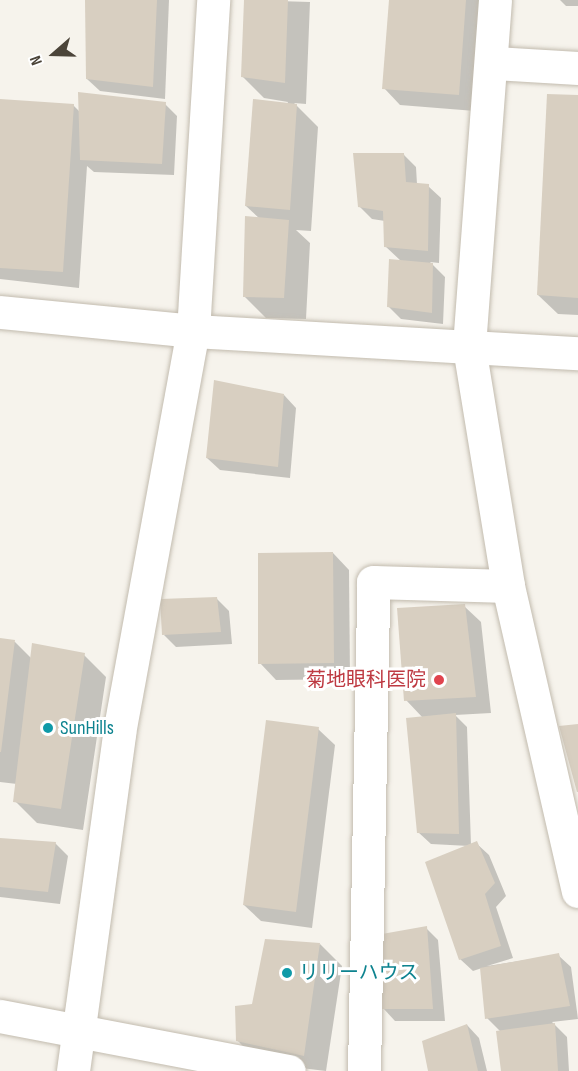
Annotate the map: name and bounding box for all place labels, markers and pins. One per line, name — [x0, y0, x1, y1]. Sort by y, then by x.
place label: 菊地眼科医院 — [306, 668, 426, 692]
marker: 菊地眼科医院 — [430, 671, 448, 689]
place label: SunHills — [60, 716, 114, 740]
marker: SunHills — [41, 721, 55, 735]
place label: リリーハウス — [299, 961, 419, 985]
marker: リリーハウス — [280, 966, 294, 980]

